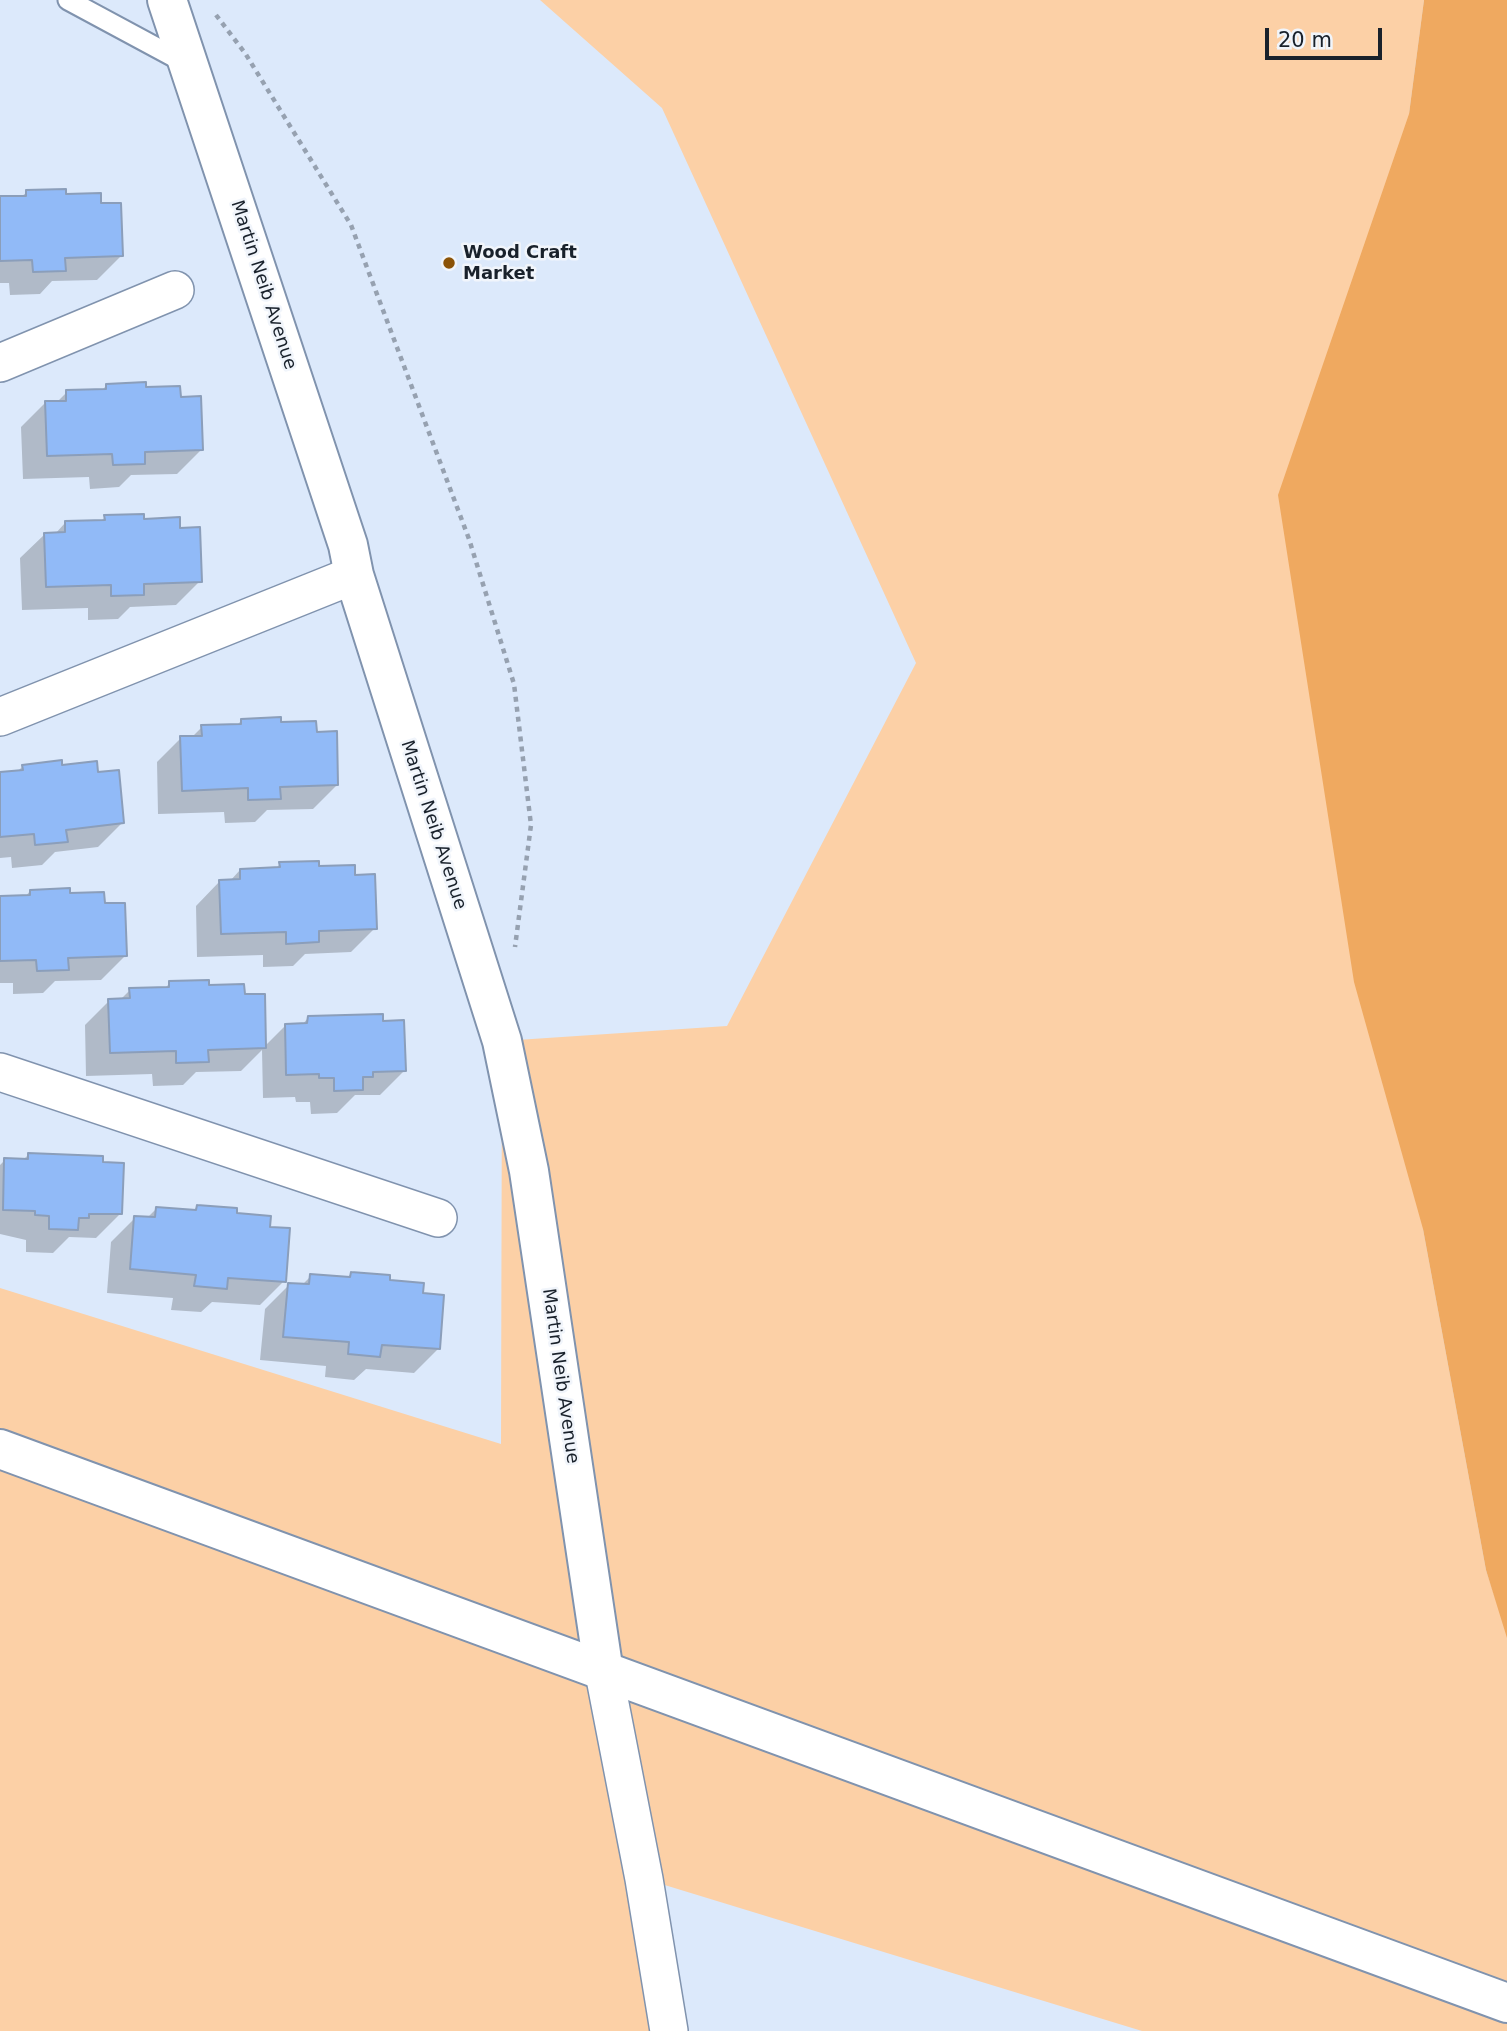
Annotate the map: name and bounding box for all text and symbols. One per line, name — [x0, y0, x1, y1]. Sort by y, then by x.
scale bar — [1269, 14, 1386, 58]
text: 20 m — [1278, 28, 1332, 52]
street label: Martin Neib Avenue — [225, 198, 301, 372]
place label: Wood Craft Market — [463, 242, 577, 284]
marker: Wood Craft Market — [441, 255, 457, 271]
street label: Martin Neib Avenue — [395, 738, 471, 912]
street label: Martin Neib Avenue — [537, 1287, 583, 1465]

